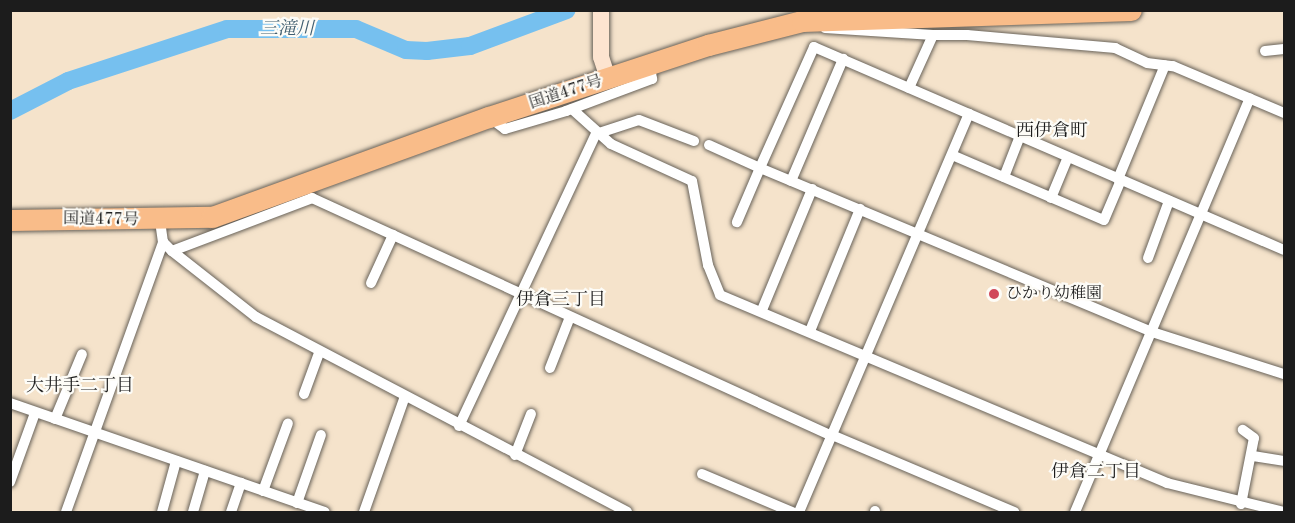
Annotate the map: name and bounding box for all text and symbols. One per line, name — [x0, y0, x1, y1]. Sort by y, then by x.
water label: 三滝川 — [260, 18, 314, 40]
street label: 国道477号 — [527, 72, 605, 114]
district label: 西伊倉町 — [1016, 120, 1088, 142]
street label: 国道477号 — [63, 210, 139, 230]
place label: ひかり幼稚園 — [1006, 284, 1102, 304]
marker: ひかり幼稚園 — [987, 287, 1001, 301]
district label: 伊倉三丁目 — [516, 289, 606, 311]
district label: 大井手二丁目 — [26, 375, 134, 397]
district label: 伊倉二丁目 — [1051, 461, 1141, 483]

